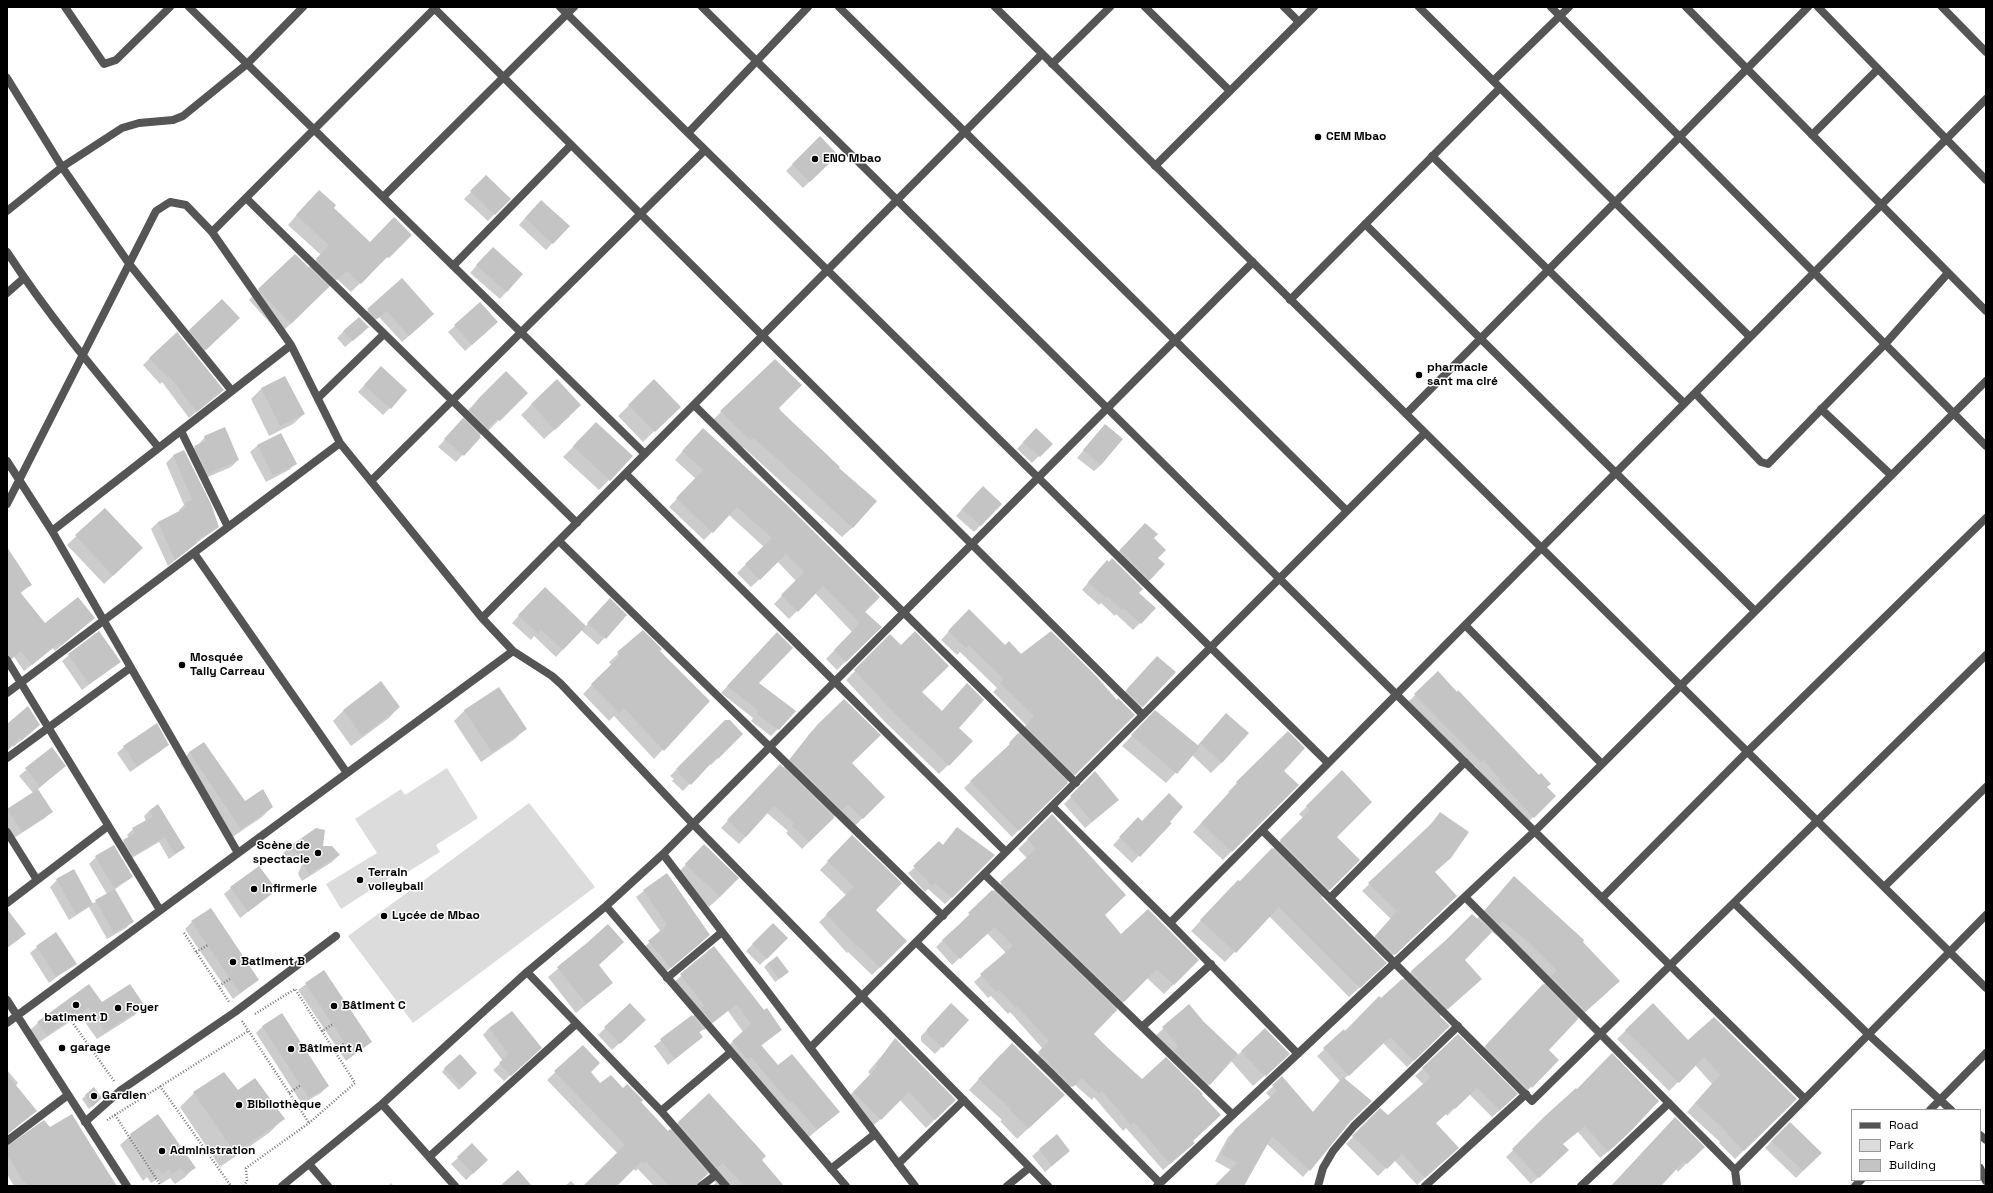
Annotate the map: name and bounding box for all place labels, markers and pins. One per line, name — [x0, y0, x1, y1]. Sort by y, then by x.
place label: CEM Mbao — [1326, 130, 1386, 144]
marker: CEM Mbao — [1313, 132, 1323, 142]
place label: ENO Mbao — [823, 152, 881, 166]
marker: ENO Mbao — [810, 154, 820, 164]
place label: pharmacie sant ma ciré — [1427, 361, 1498, 389]
marker: pharmacie sant ma ciré — [1414, 370, 1424, 380]
place label: Mosquée Tally Carreau — [190, 651, 265, 679]
marker: Mosquée Tally Carreau — [177, 660, 187, 670]
place label: Scène de spectacle — [253, 839, 310, 867]
marker: Scène de spectacle — [313, 848, 323, 858]
place label: Terrain volleyball — [368, 866, 423, 894]
marker: Terrain volleyball — [355, 875, 365, 885]
place label: Infirmerie — [262, 882, 317, 896]
marker: Infirmerie — [249, 884, 259, 894]
place label: Lycée de Mbao — [392, 909, 480, 923]
marker: Lycée de Mbao — [379, 911, 389, 921]
place label: Batiment B — [241, 955, 305, 969]
marker: Batiment B — [228, 957, 238, 967]
place label: Bâtiment C — [342, 999, 406, 1013]
marker: batiment D — [71, 1000, 81, 1010]
place label: Foyer — [126, 1001, 159, 1015]
marker: Bâtiment C — [329, 1001, 339, 1011]
marker: Foyer — [113, 1003, 123, 1013]
place label: batiment D — [44, 1011, 108, 1025]
place label: garage — [70, 1041, 111, 1055]
place label: Bâtiment A — [299, 1042, 363, 1056]
marker: garage — [57, 1043, 67, 1053]
marker: Bâtiment A — [286, 1044, 296, 1054]
place label: Gardien — [102, 1089, 147, 1103]
marker: Gardien — [89, 1091, 99, 1101]
place label: Bibliothèque — [247, 1098, 321, 1112]
marker: Bibliothèque — [234, 1100, 244, 1110]
place label: Administration — [170, 1144, 255, 1158]
marker: Administration — [157, 1146, 167, 1156]

